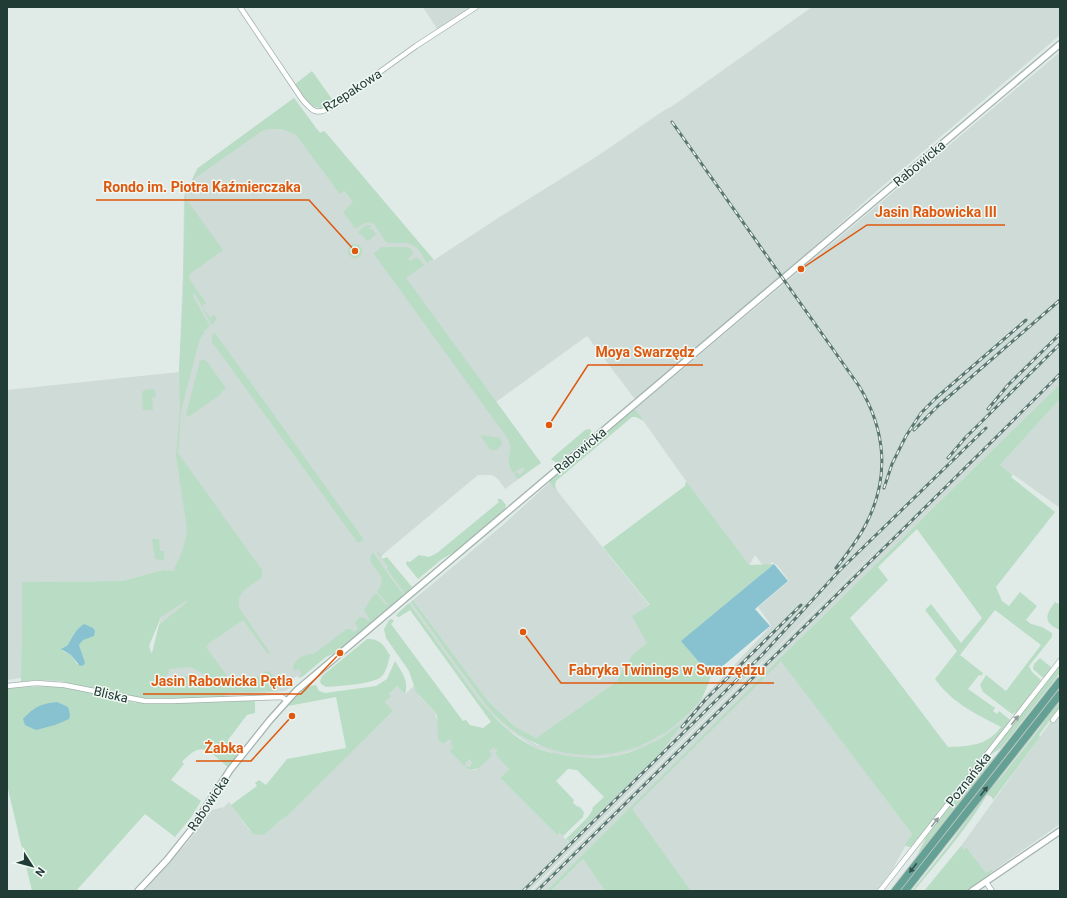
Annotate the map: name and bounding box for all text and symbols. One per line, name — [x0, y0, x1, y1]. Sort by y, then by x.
street label: Rzepakowa — [320, 66, 384, 115]
street label: Rabowicka — [890, 137, 948, 189]
callout: Rondo im. Piotra Kaźmierczaka — [96, 174, 309, 200]
text: Rondo im. Piotra Kaźmierczaka — [103, 179, 301, 195]
callout: Jasin Rabowicka III — [867, 199, 1005, 225]
text: Jasin Rabowicka III — [875, 204, 997, 220]
callout: Moya Swarzędz — [588, 339, 703, 365]
text: Moya Swarzędz — [595, 344, 695, 360]
street label: Rabowicka — [551, 424, 609, 476]
callout: Fabryka Twinings w Swarzędzu — [561, 657, 774, 683]
text: Fabryka Twinings w Swarzędzu — [569, 662, 765, 678]
callout: Jasin Rabowicka Pętla — [143, 668, 301, 694]
text: Jasin Rabowicka Pętla — [151, 673, 293, 689]
street label: Bliska — [92, 683, 130, 706]
one-way arrow — [1010, 714, 1019, 725]
callout: Żabka — [196, 735, 251, 761]
text: Żabka — [205, 740, 244, 756]
street label: Poznańska — [943, 750, 994, 809]
street label: Rabowicka — [185, 773, 232, 834]
one-way arrow — [980, 785, 988, 796]
one-way arrow — [930, 817, 939, 828]
north arrow — [12, 846, 52, 886]
one-way arrow — [909, 862, 918, 873]
text: N — [32, 865, 47, 879]

